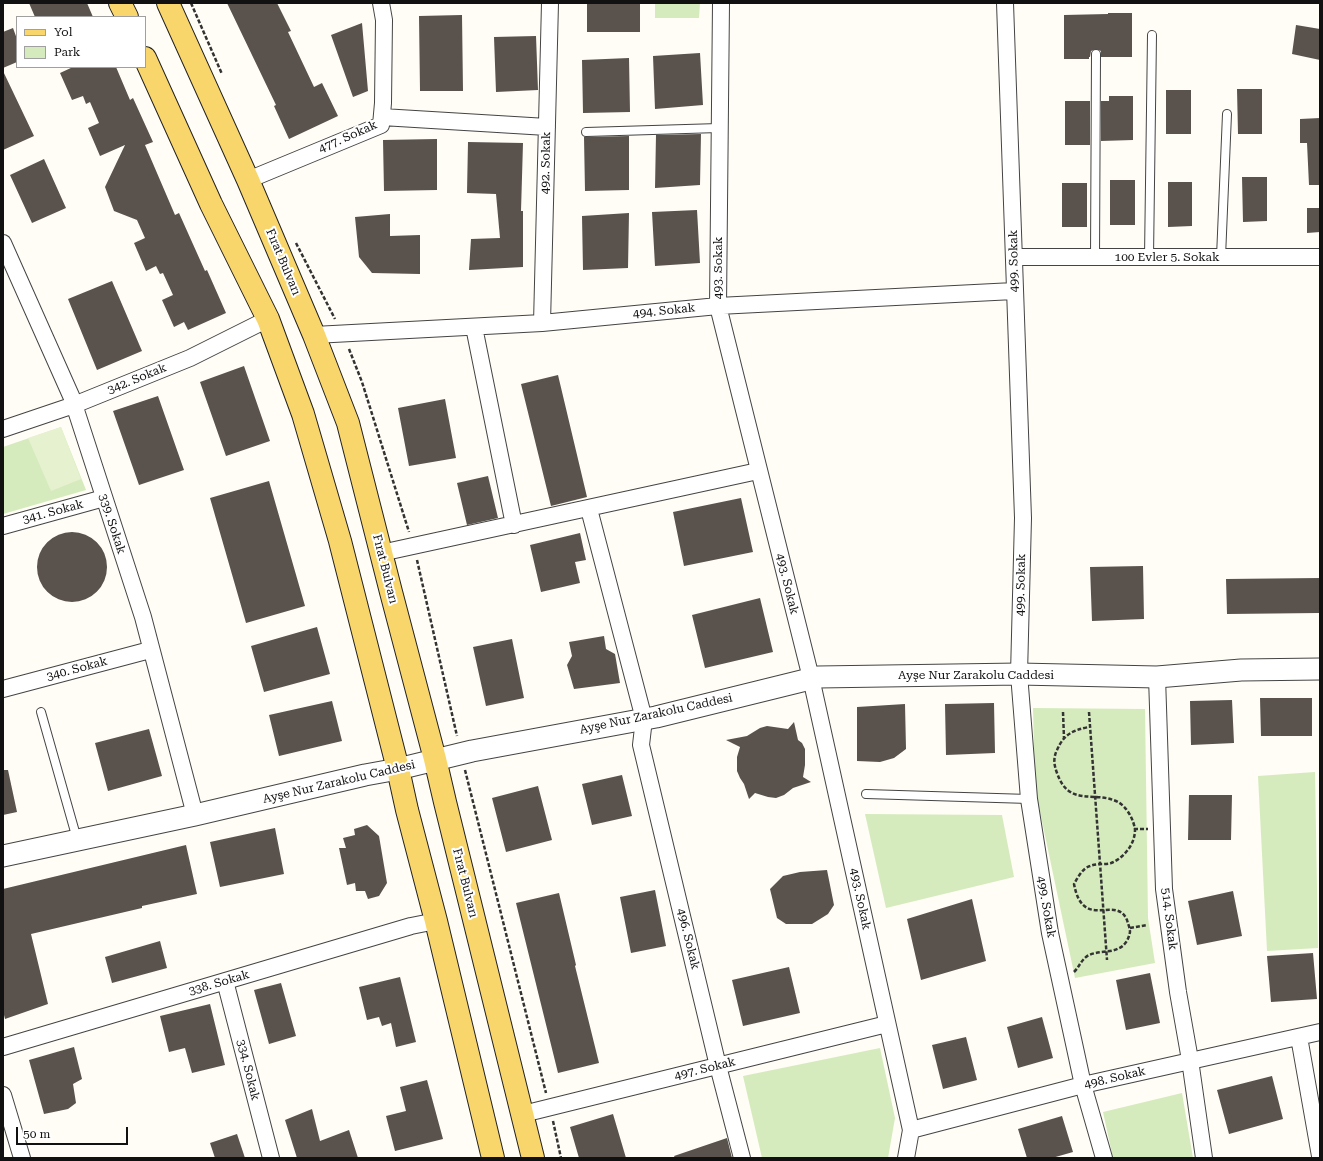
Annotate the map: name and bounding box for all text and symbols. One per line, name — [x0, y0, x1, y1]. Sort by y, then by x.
legend — [16, 16, 146, 68]
text: Yol — [54, 25, 72, 39]
text: Park — [54, 45, 80, 59]
street label: 477. Sokak — [316, 118, 380, 156]
street label: 492. Sokak — [538, 132, 554, 194]
street label: Fırat Bulvarı — [263, 227, 303, 297]
street label: 499. Sokak — [1006, 230, 1022, 292]
street label: 493. Sokak — [711, 237, 725, 299]
street label: 100 Evler 5. Sokak — [1114, 250, 1220, 264]
street label: 494. Sokak — [632, 301, 696, 321]
street label: 342. Sokak — [105, 361, 169, 397]
street label: 339. Sokak — [95, 492, 129, 556]
street label: 341. Sokak — [21, 497, 85, 527]
street label: Fırat Bulvarı — [369, 533, 401, 605]
street label: 493. Sokak — [772, 552, 802, 616]
street label: 499. Sokak — [1013, 554, 1029, 616]
street label: 340. Sokak — [45, 654, 109, 684]
street label: Ayşe Nur Zarakolu Caddesi — [898, 668, 1054, 682]
street label: Ayşe Nur Zarakolu Caddesi — [578, 691, 734, 737]
street label: Ayşe Nur Zarakolu Caddesi — [261, 757, 417, 807]
street label: Fırat Bulvarı — [449, 847, 481, 919]
street label: 493. Sokak — [846, 867, 874, 931]
street label: 499. Sokak — [1033, 875, 1059, 939]
street label: 514. Sokak — [1158, 887, 1180, 951]
street label: 496. Sokak — [673, 907, 703, 971]
street label: 338. Sokak — [187, 967, 251, 999]
street label: 334. Sokak — [233, 1038, 263, 1102]
street label: 497. Sokak — [673, 1054, 737, 1084]
street label: 498. Sokak — [1083, 1064, 1147, 1092]
scale bar — [18, 1119, 130, 1145]
text: 50 m — [23, 1127, 50, 1141]

